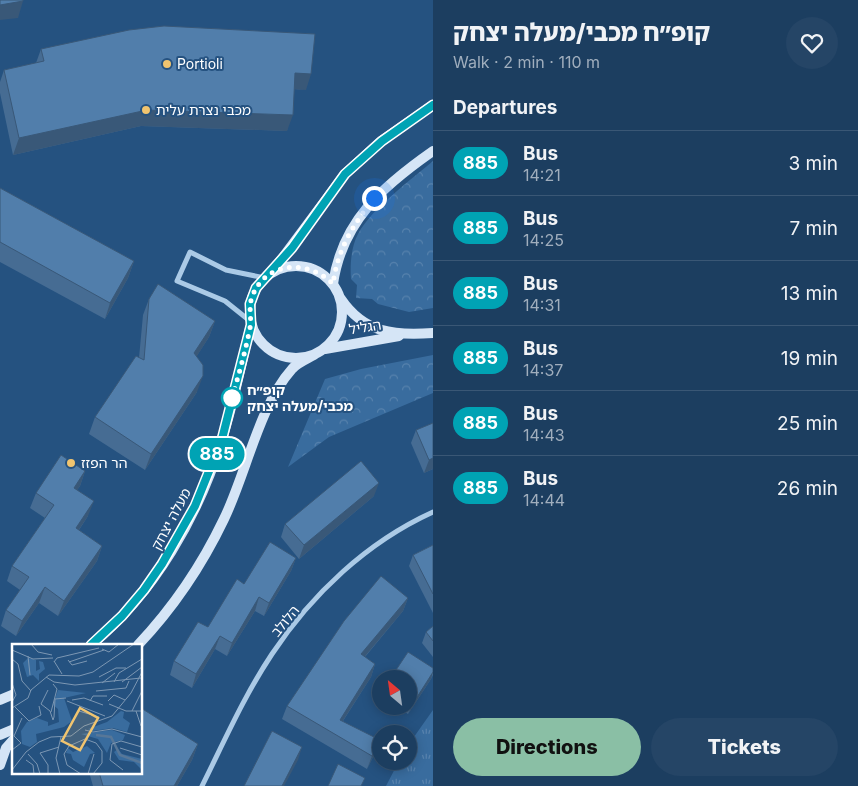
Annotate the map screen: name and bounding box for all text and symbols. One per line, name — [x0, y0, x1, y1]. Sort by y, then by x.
button: heart — [786, 17, 838, 69]
text: קופ״ח מכבי/מעלה יצחק — [453, 18, 710, 47]
text: Walk · 2 min · 110 m — [453, 52, 600, 72]
place label: Portioli — [177, 55, 223, 72]
marker: Portioli — [161, 58, 173, 70]
text: Departures — [453, 96, 557, 119]
place label: מכבי נצרת עלית — [156, 101, 251, 118]
marker: מכבי נצרת עלית — [140, 104, 152, 116]
text: Bus — [523, 142, 558, 165]
text: 885 — [463, 152, 498, 173]
text: 3 min — [788, 152, 838, 175]
text: 14:21 — [523, 165, 561, 185]
your location — [362, 186, 387, 211]
text: Bus — [523, 207, 558, 230]
text: 885 — [463, 217, 498, 238]
text: 7 min — [789, 217, 838, 240]
text: 14:25 — [523, 230, 564, 250]
text: Bus — [523, 272, 558, 295]
text: 885 — [463, 282, 498, 303]
text: 13 min — [781, 282, 838, 305]
text: 14:31 — [523, 295, 561, 315]
street label: הגליל — [348, 316, 382, 337]
text: Bus — [523, 337, 558, 360]
text: 885 — [463, 347, 498, 368]
text: 19 min — [781, 347, 838, 370]
text: 14:37 — [523, 360, 563, 380]
place label: קופ״ח מכבי/מעלה יצחק — [247, 381, 353, 414]
marker: קופ״ח מכבי/מעלה יצחק — [221, 387, 243, 409]
text: Bus — [523, 402, 558, 425]
text: 885 — [463, 412, 498, 433]
text: 25 min — [777, 412, 838, 435]
text: 14:43 — [523, 425, 565, 445]
line badge: 885 — [188, 438, 246, 470]
text: 885 — [200, 443, 234, 464]
place label: הר הפזז — [81, 454, 127, 471]
marker: הר הפזז — [65, 457, 77, 469]
text: Bus — [523, 467, 558, 490]
text: 885 — [463, 477, 498, 498]
text: 26 min — [777, 477, 838, 500]
street label: מעלה יצחק — [147, 485, 194, 553]
text: 14:44 — [523, 490, 565, 510]
street label: הלולב — [267, 602, 302, 640]
inset map — [12, 644, 142, 774]
north arrow — [372, 670, 418, 715]
map controls — [372, 670, 417, 770]
button: Directions — [453, 718, 641, 776]
button: Tickets — [651, 718, 838, 776]
button: locate — [372, 725, 417, 770]

